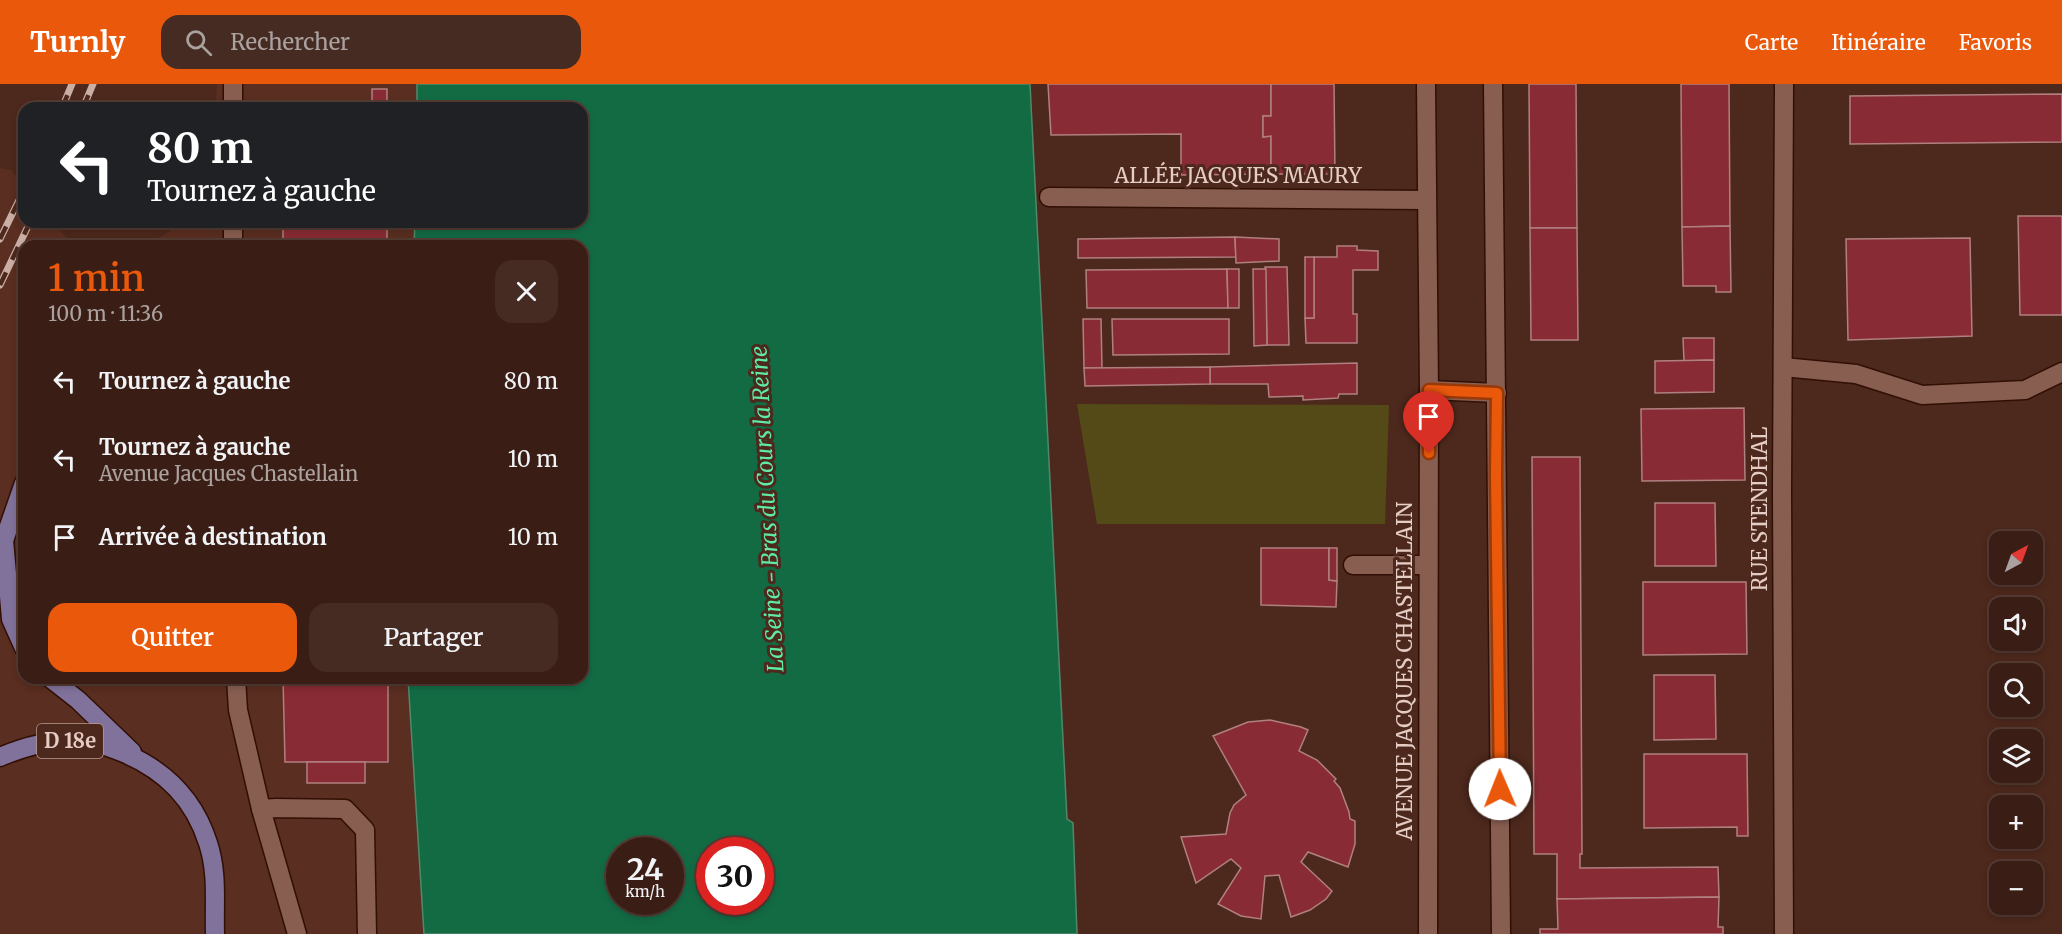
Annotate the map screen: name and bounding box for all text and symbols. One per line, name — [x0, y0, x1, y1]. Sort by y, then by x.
search box — [161, 15, 581, 69]
text: Turnly — [30, 24, 125, 60]
icon: search — [182, 26, 215, 59]
text: Rechercher — [230, 28, 350, 56]
text: Carte — [1745, 29, 1798, 56]
text: Itinéraire — [1831, 29, 1926, 56]
text: Favoris — [1959, 29, 2032, 56]
text: 80 m — [147, 122, 253, 174]
icon: left — [48, 126, 126, 204]
street label: ALLÉE JACQUES MAURY — [1113, 161, 1362, 189]
text: Tournez à gauche — [147, 174, 376, 208]
text: 1 min — [48, 256, 145, 301]
button: close — [495, 260, 558, 323]
text: 100 m · 11:36 — [48, 301, 163, 326]
water label: La Seine - Bras du Cours la Reine — [744, 345, 790, 673]
icon: left — [48, 365, 81, 398]
text: Tournez à gauche — [99, 367, 290, 395]
text: 80 m — [504, 367, 558, 395]
pin — [1403, 391, 1454, 453]
icon: arrive — [1412, 400, 1445, 433]
street label: RUE STENDHAL — [1746, 427, 1773, 591]
text: Tournez à gauche — [99, 433, 290, 461]
icon: left — [48, 443, 81, 476]
text: 10 m — [508, 445, 558, 473]
text: Avenue Jacques Chastellain — [99, 461, 358, 486]
street label: AVENUE JACQUES CHASTELLAIN — [1391, 502, 1418, 841]
icon: arrive — [48, 521, 81, 554]
text: Arrivée à destination — [99, 523, 327, 551]
text: 10 m — [508, 523, 558, 551]
north arrow — [1989, 531, 2043, 585]
map controls — [1989, 531, 2043, 915]
button: sound — [1989, 597, 2043, 651]
button: Quitter — [48, 603, 297, 672]
button: Partager — [309, 603, 558, 672]
button: search — [1989, 663, 2043, 717]
road number: D 18e — [37, 724, 103, 758]
button: layers — [1989, 729, 2043, 783]
position arrow — [1468, 757, 1532, 821]
button: + — [1989, 795, 2043, 849]
speed limit sign: 30 — [696, 837, 774, 915]
text: 24 — [627, 850, 663, 888]
button: − — [1989, 861, 2043, 915]
text: km/h — [625, 882, 665, 901]

